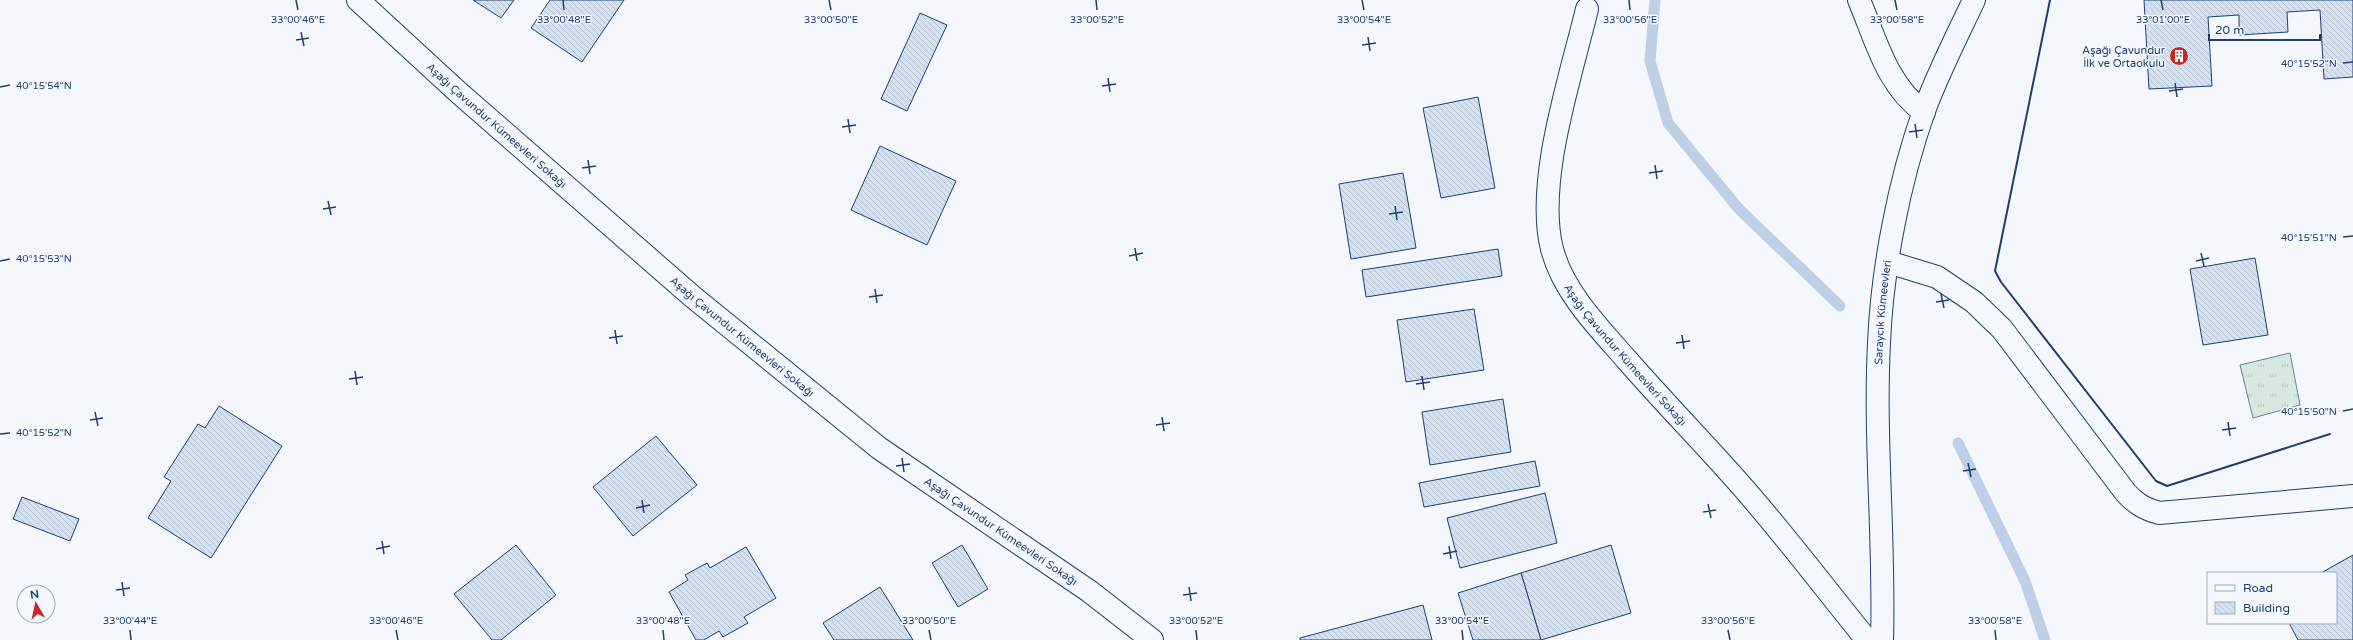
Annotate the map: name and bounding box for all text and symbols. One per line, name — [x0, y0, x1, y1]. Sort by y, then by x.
text: 33°00'46"E — [271, 14, 325, 26]
text: 33°00'48"E — [537, 14, 591, 26]
text: 33°00'50"E — [804, 14, 858, 26]
text: 33°00'52"E — [1070, 14, 1124, 26]
text: 33°00'54"E — [1337, 14, 1391, 26]
text: 33°00'56"E — [1603, 14, 1657, 26]
text: 33°00'58"E — [1870, 14, 1924, 26]
text: 33°01'00"E — [2136, 14, 2190, 26]
scale bar — [2209, 16, 2320, 42]
text: 20 m — [2215, 23, 2244, 37]
place label: Aşağı Çavundur İlk ve Ortaokulu — [2082, 44, 2166, 70]
building icon: Aşağı Çavundur İlk ve Ortaokulu — [2168, 45, 2190, 67]
text: 40°15'52"N — [2281, 58, 2337, 70]
street label: Aşağı Çavundur Kümeevleri Sokağı — [424, 60, 569, 191]
text: 40°15'54"N — [16, 80, 72, 92]
text: 40°15'51"N — [2281, 232, 2337, 244]
text: 40°15'53"N — [16, 253, 72, 265]
street label: Saraycık Kümeevleri — [1872, 259, 1894, 365]
street label: Aşağı Çavundur Kümeevleri Sokağı — [667, 274, 817, 400]
street label: Aşağı Çavundur Kümeevleri Sokağı — [1561, 282, 1689, 429]
text: 40°15'50"N — [2281, 406, 2337, 418]
text: 40°15'52"N — [16, 427, 72, 439]
street label: Aşağı Çavundur Kümeevleri Sokağı — [922, 475, 1080, 588]
legend — [2207, 572, 2337, 624]
text: Road — [2243, 581, 2273, 595]
north arrow — [16, 584, 56, 624]
text: N — [29, 588, 40, 602]
text: Building — [2243, 601, 2290, 615]
text: 33°00'44"E — [103, 615, 157, 627]
text: 33°00'46"E — [369, 615, 423, 627]
text: 33°00'48"E — [636, 615, 690, 627]
text: 33°00'50"E — [902, 615, 956, 627]
text: 33°00'52"E — [1169, 615, 1223, 627]
text: 33°00'54"E — [1435, 615, 1489, 627]
text: 33°00'56"E — [1701, 615, 1755, 627]
text: 33°00'58"E — [1968, 615, 2022, 627]

